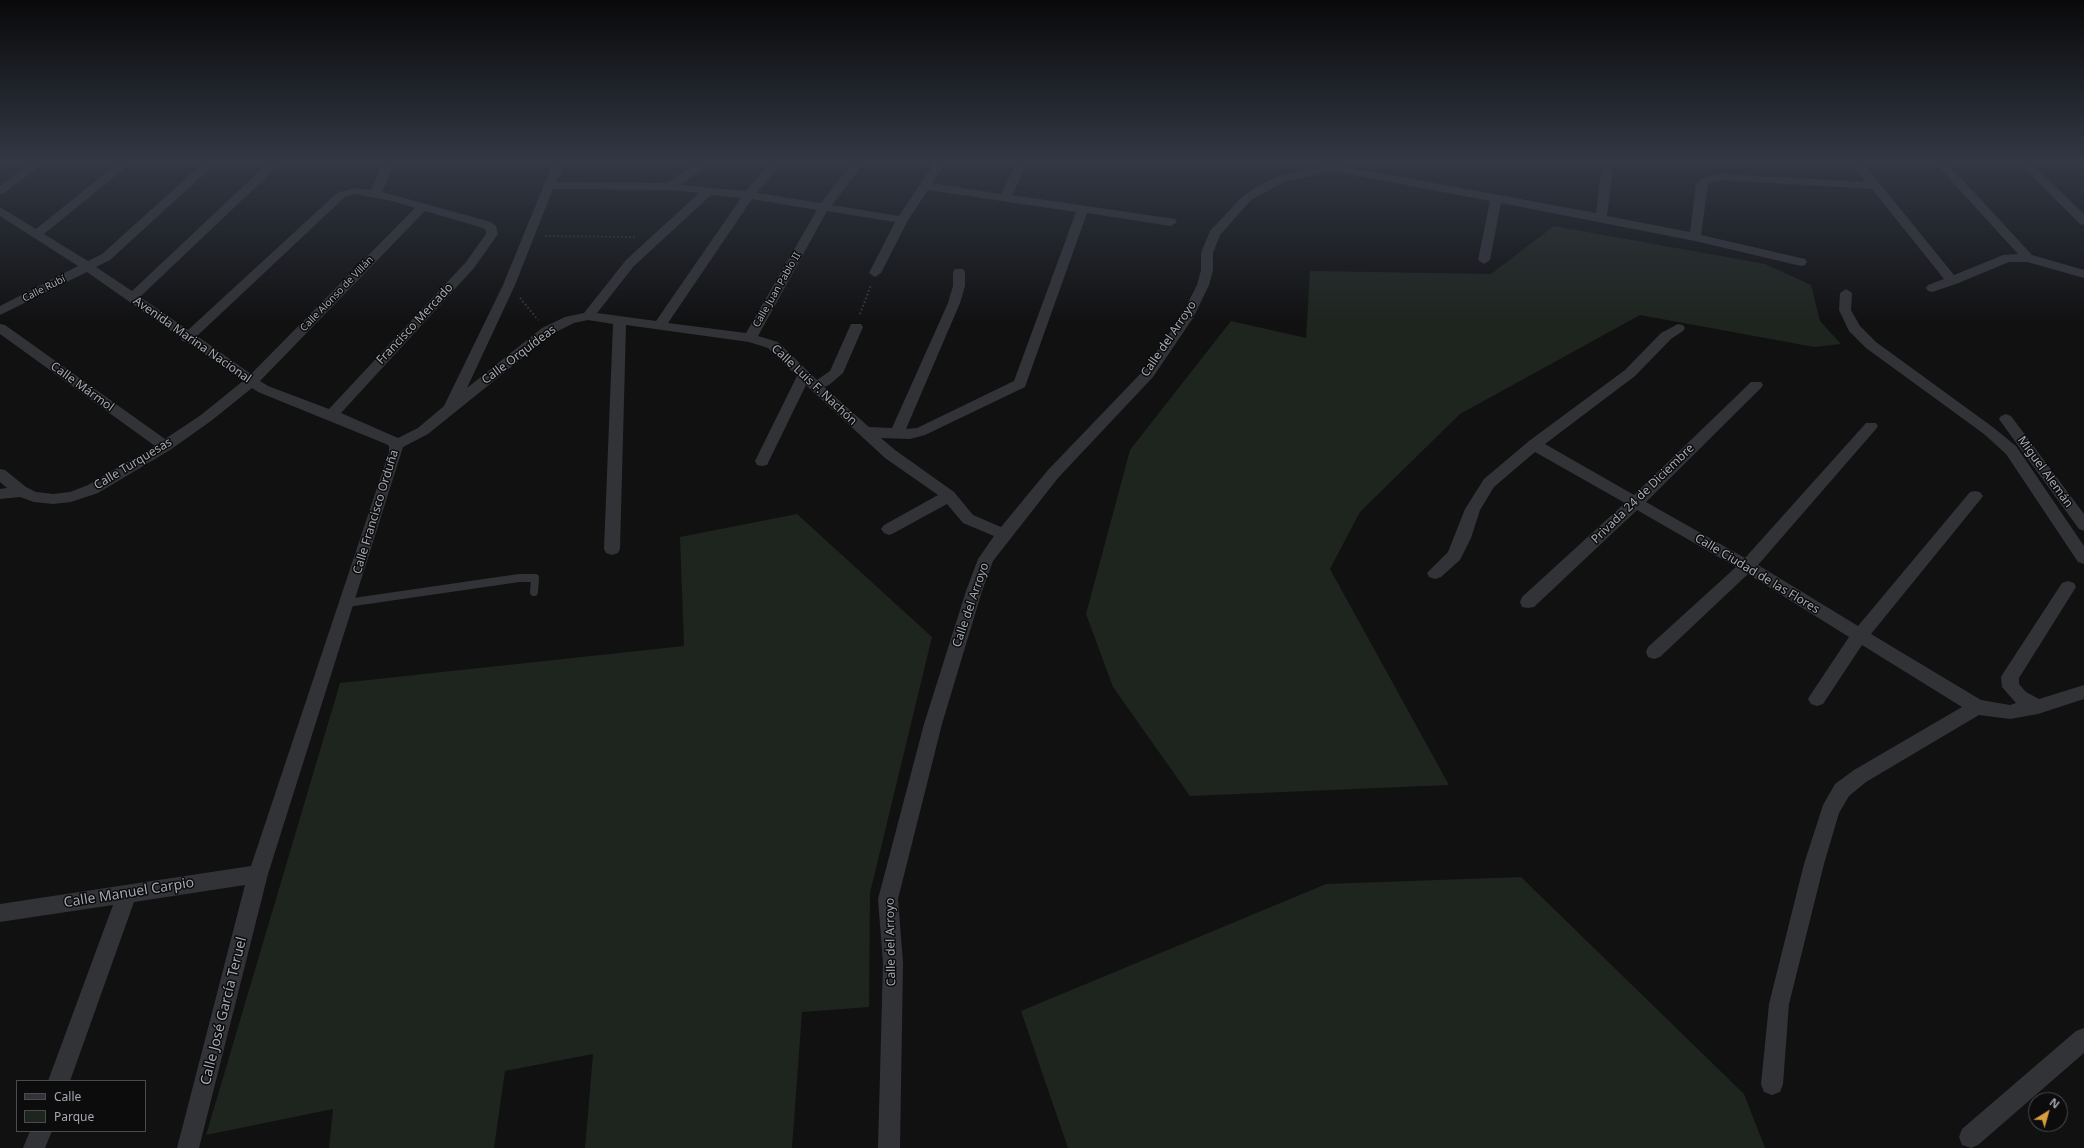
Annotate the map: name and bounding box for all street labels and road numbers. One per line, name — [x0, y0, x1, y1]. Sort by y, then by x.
street label: Calle Juan Pablo II — [751, 250, 803, 330]
street label: Calle Alonso de Villán — [298, 254, 376, 334]
street label: Calle Rubí — [21, 273, 67, 305]
street label: Francisco Mercado — [374, 281, 456, 367]
street label: Avenida Marina Nacional — [130, 294, 254, 386]
street label: Calle del Arroyo — [1138, 298, 1200, 380]
street label: Calle Orquídeas — [479, 322, 559, 388]
street label: Calle Luis F. Nachón — [768, 342, 860, 428]
street label: Calle Mármol — [48, 359, 116, 415]
street label: Miguel Alemán — [2014, 434, 2076, 510]
street label: Calle Turquesas — [91, 435, 175, 493]
street label: Privada 24 de Diciembre — [1589, 441, 1697, 547]
street label: Calle Francisco Orduña — [350, 448, 402, 576]
street label: Calle Ciudad de las Flores — [1692, 531, 1822, 617]
street label: Calle del Arroyo — [950, 561, 992, 649]
street label: Calle Manuel Carpio — [63, 874, 195, 912]
street label: Calle del Arroyo — [883, 898, 899, 986]
street label: Calle José García Teruel — [197, 935, 251, 1087]

